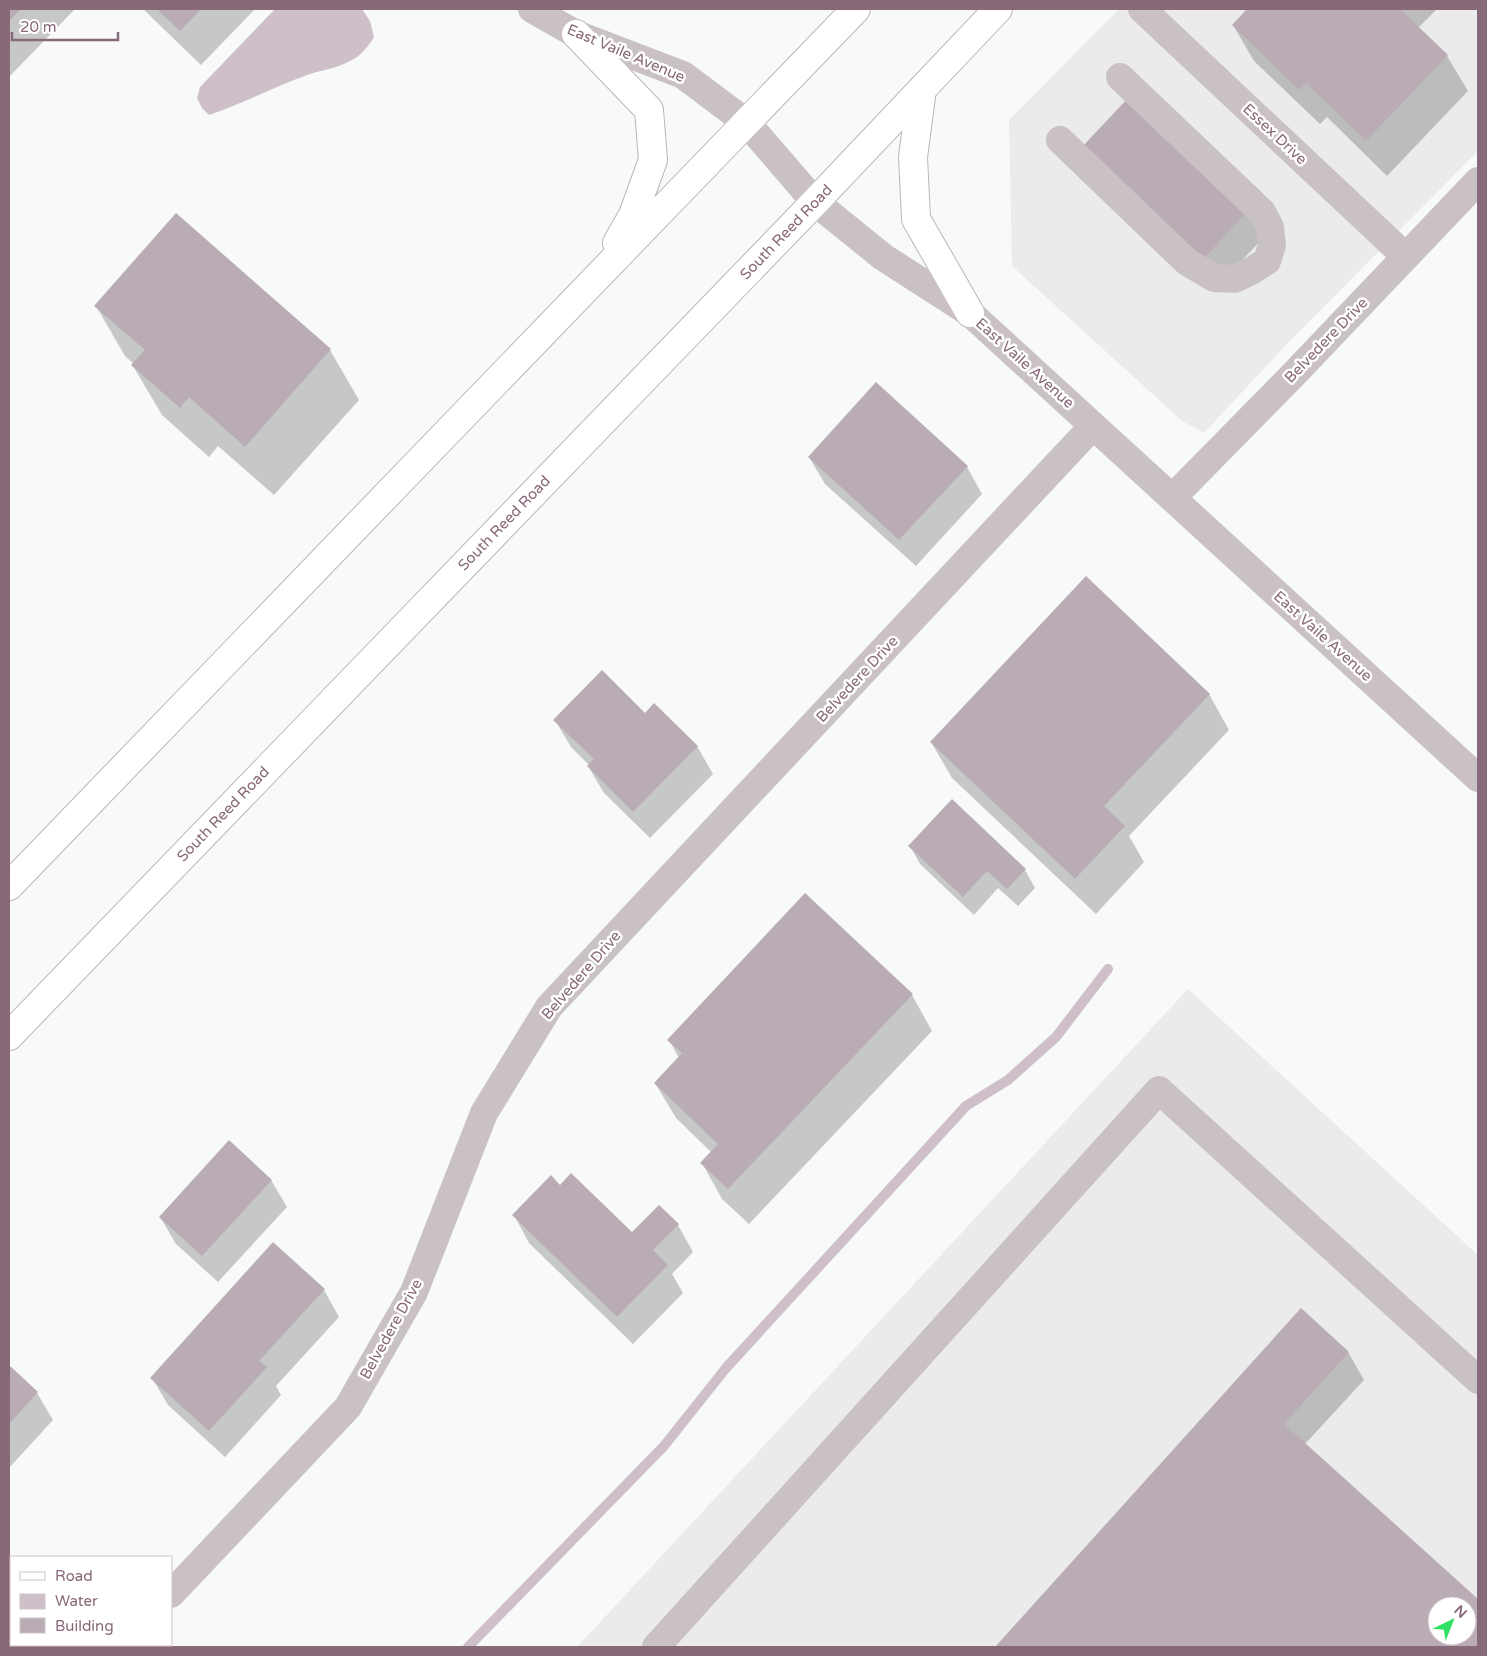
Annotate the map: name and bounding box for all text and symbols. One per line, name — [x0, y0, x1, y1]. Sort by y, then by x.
scale bar — [12, 10, 119, 42]
text: 20 m — [20, 18, 57, 36]
street label: East Vaile Avenue — [564, 20, 688, 86]
street label: Essex Drive — [1239, 100, 1311, 168]
street label: South Reed Road — [736, 181, 836, 283]
street label: Belvedere Drive — [1281, 294, 1371, 386]
street label: East Vaile Avenue — [972, 314, 1078, 412]
street label: South Reed Road — [454, 472, 554, 574]
street label: East Vaile Avenue — [1270, 587, 1376, 685]
street label: Belvedere Drive — [812, 632, 902, 726]
street label: South Reed Road — [173, 763, 273, 865]
street label: Belvedere Drive — [538, 927, 624, 1023]
street label: Belvedere Drive — [356, 1276, 426, 1382]
legend — [10, 1556, 172, 1646]
text: Road — [55, 1567, 93, 1585]
text: Water — [55, 1592, 98, 1610]
north arrow — [1427, 1596, 1477, 1646]
text: N — [1451, 1602, 1470, 1622]
text: Building — [55, 1617, 114, 1635]

